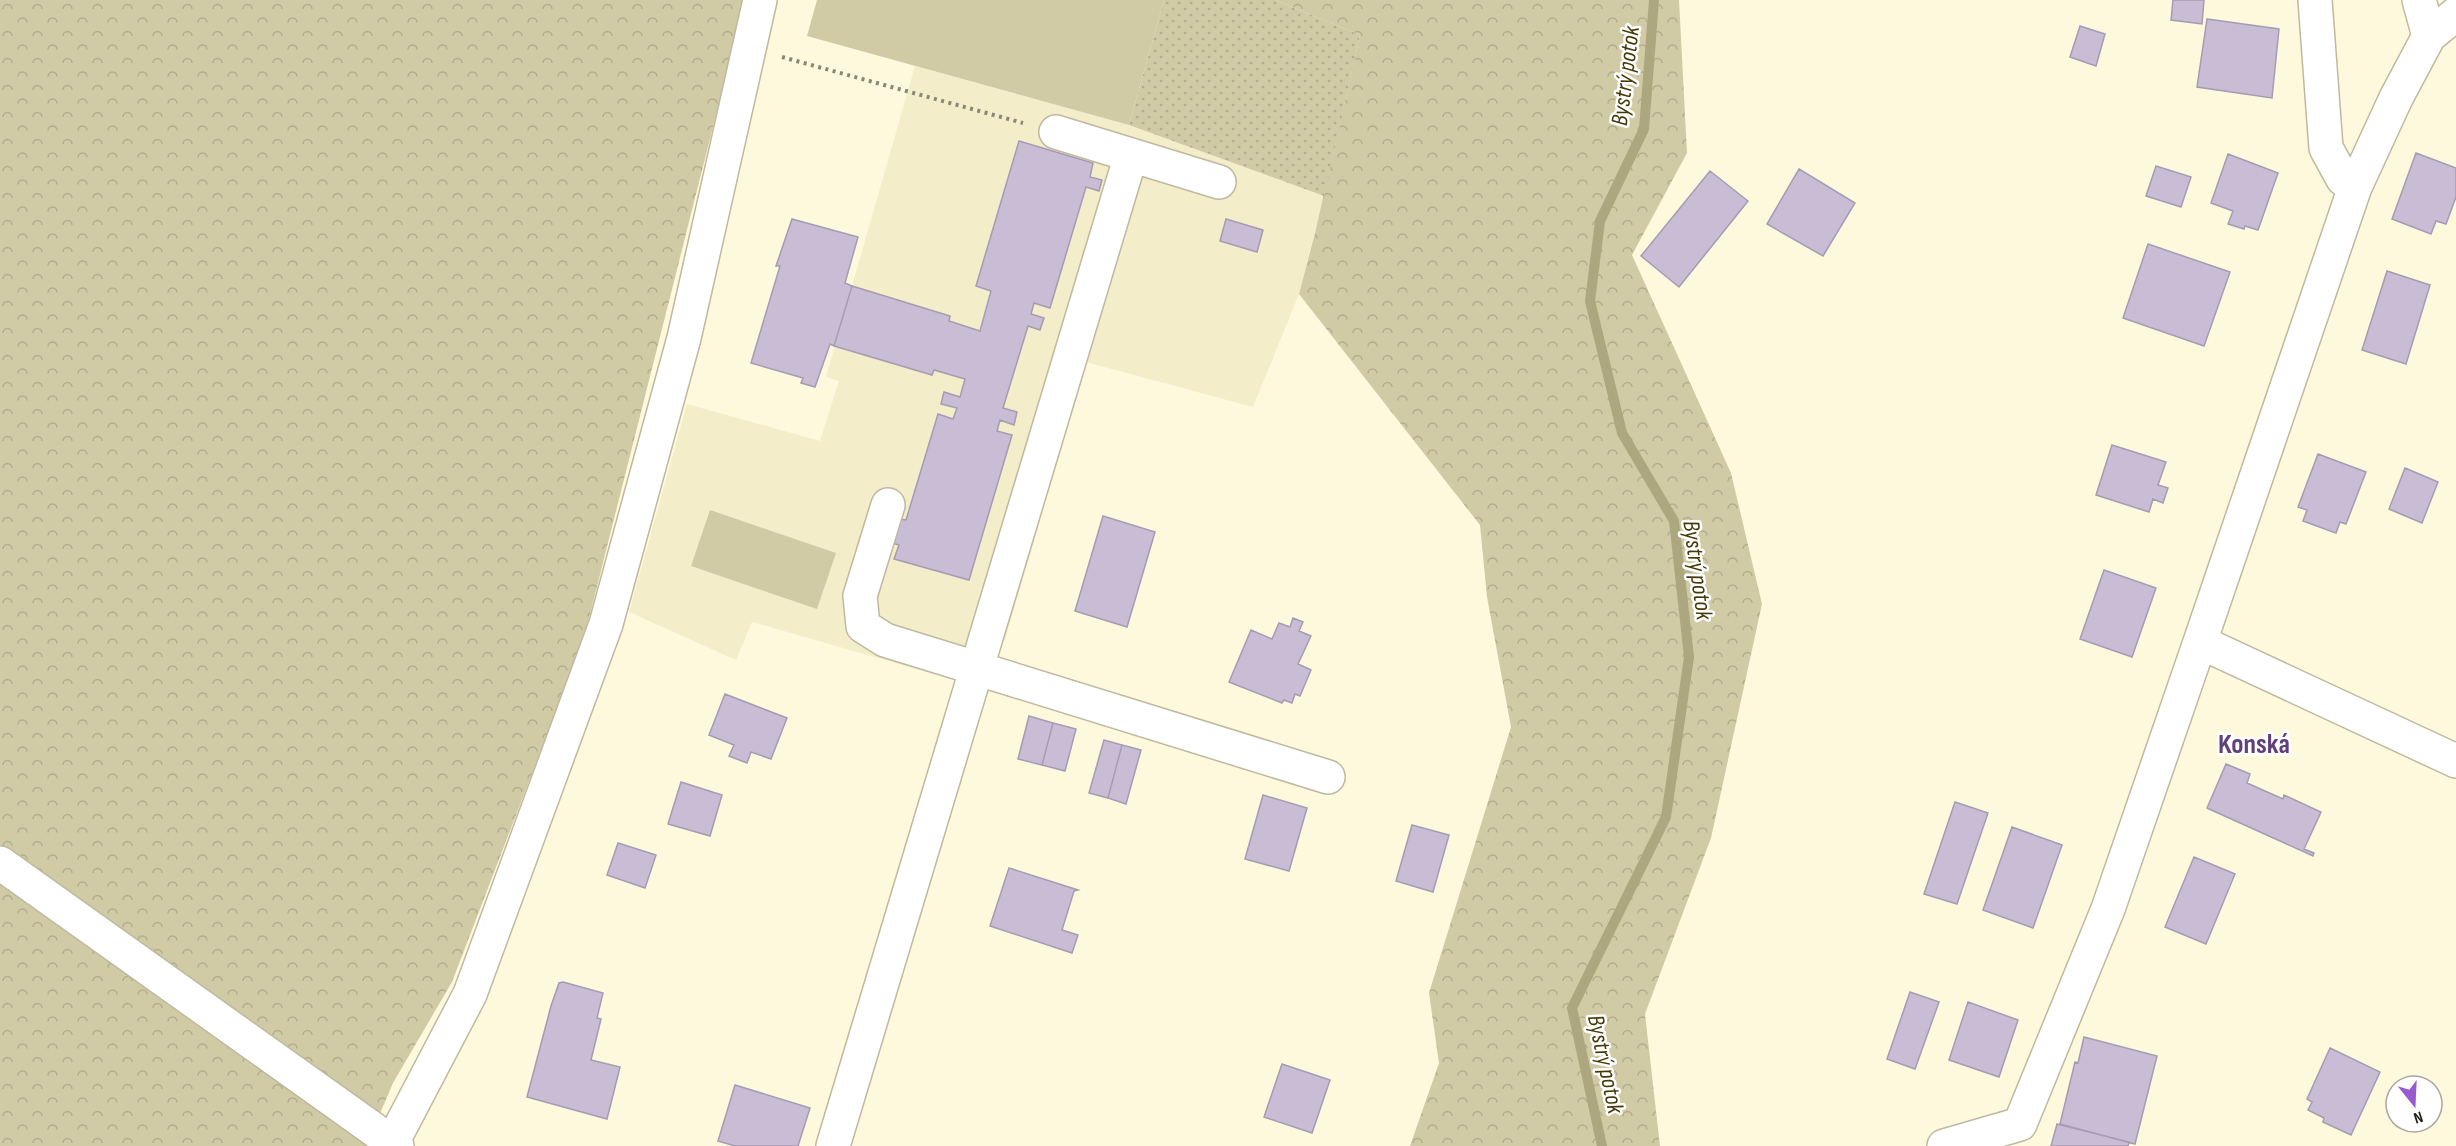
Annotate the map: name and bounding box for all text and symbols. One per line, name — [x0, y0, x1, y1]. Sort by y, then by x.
water label: Bystrý potok — [1605, 24, 1646, 127]
water label: Bystrý potok — [1676, 519, 1719, 623]
district label: Konská — [2218, 728, 2290, 761]
water label: Bystrý potok — [1581, 1012, 1630, 1117]
north arrow — [2384, 1074, 2444, 1134]
text: N — [2411, 1106, 2425, 1127]

